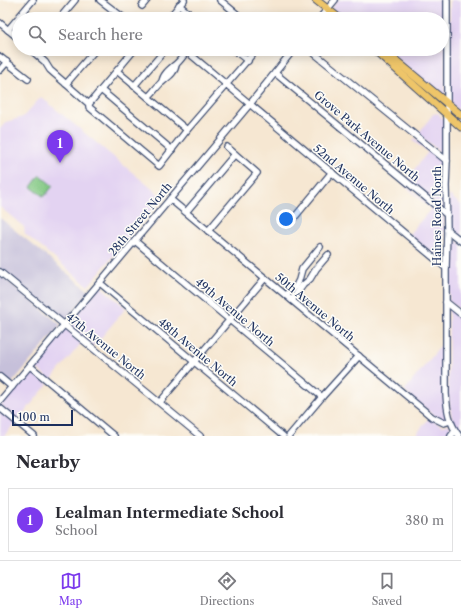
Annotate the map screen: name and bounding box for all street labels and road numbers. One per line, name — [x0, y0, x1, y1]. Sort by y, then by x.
street label: Grove Park Avenue North — [311, 88, 423, 184]
street label: 52nd Avenue North — [311, 141, 397, 217]
street label: Haines Road North — [430, 166, 444, 266]
street label: 28th Street North — [105, 179, 175, 259]
street label: 50th Avenue North — [273, 270, 358, 344]
street label: 49th Avenue North — [193, 275, 278, 349]
street label: 47th Avenue North — [64, 310, 149, 382]
street label: 48th Avenue North — [156, 315, 241, 389]

